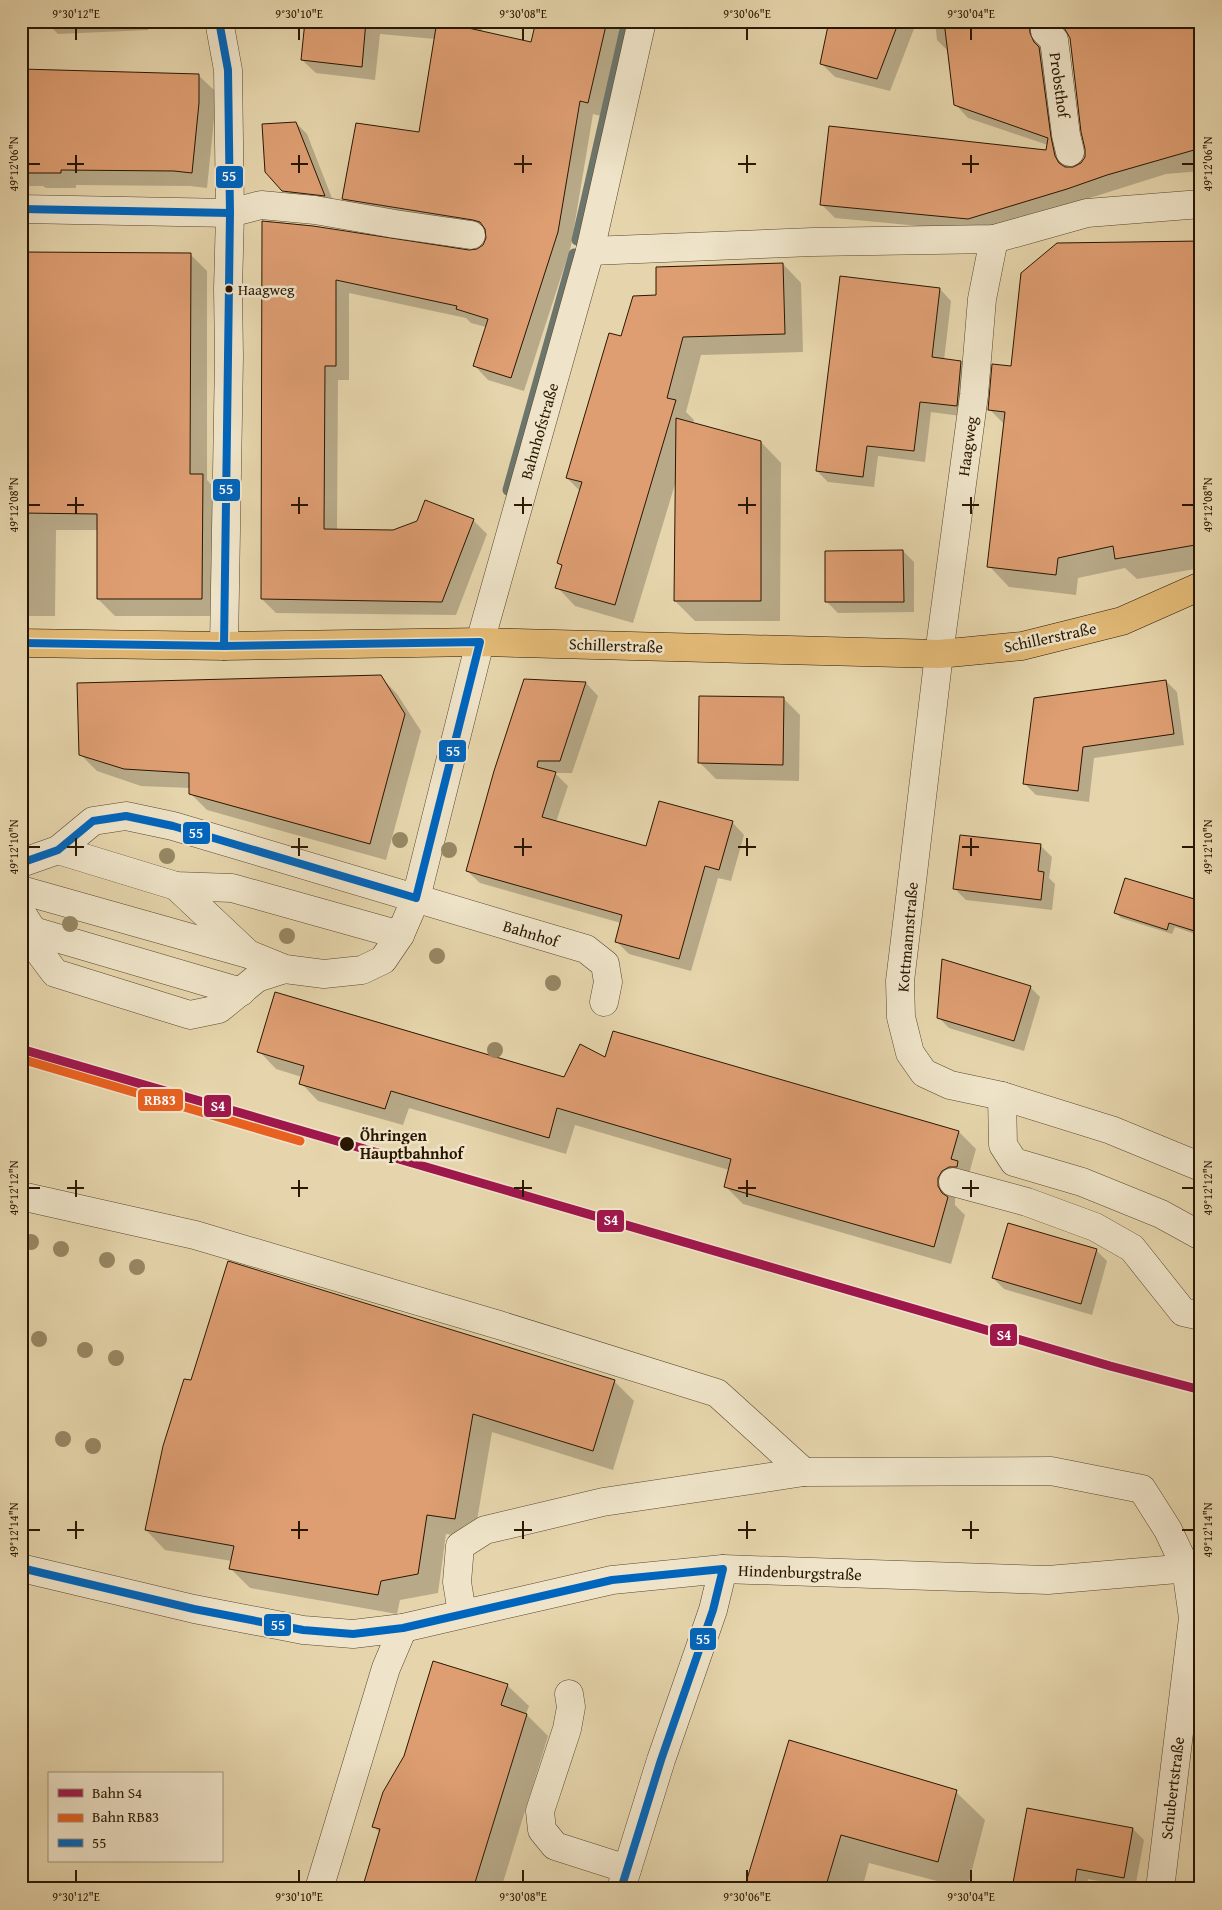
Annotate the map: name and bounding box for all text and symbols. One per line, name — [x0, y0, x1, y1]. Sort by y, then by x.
text: 9°30'12"E — [52, 5, 100, 22]
text: 9°30'10"E — [275, 5, 323, 22]
text: 9°30'08"E — [499, 5, 547, 22]
text: 9°30'06"E — [723, 5, 771, 22]
text: 9°30'04"E — [947, 5, 995, 22]
street label: Probsthof — [1044, 51, 1077, 121]
text: 49°12'06"N — [5, 136, 22, 192]
text: 49°12'06"N — [1199, 136, 1216, 192]
line badge: 55 — [215, 165, 244, 189]
text: 55 — [222, 166, 236, 186]
place label: Haagweg — [238, 279, 295, 300]
marker: Haagweg — [224, 284, 234, 294]
street label: Bahnhofstraße — [514, 380, 564, 482]
street label: Haagweg — [951, 414, 983, 477]
text: 49°12'08"N — [5, 477, 22, 533]
text: 49°12'08"N — [1199, 477, 1216, 533]
line badge: 55 — [212, 478, 241, 502]
text: 55 — [219, 479, 233, 499]
street label: Schillerstraße — [1001, 615, 1099, 659]
street label: Schillerstraße — [569, 631, 663, 659]
line badge: 55 — [438, 739, 467, 763]
text: 55 — [446, 741, 460, 761]
text: 49°12'10"N — [5, 819, 22, 875]
text: 49°12'10"N — [1199, 819, 1216, 875]
line badge: 55 — [182, 821, 211, 845]
text: 55 — [189, 823, 203, 843]
street label: Kottmannstraße — [890, 881, 924, 993]
street label: Bahnhof — [500, 913, 563, 953]
line badge: RB83 — [137, 1088, 184, 1112]
text: RB83 — [144, 1090, 176, 1110]
line badge: S4 — [203, 1094, 232, 1118]
text: S4 — [211, 1096, 225, 1116]
place label: Öhringen Hauptbahnhof — [360, 1123, 465, 1165]
marker: Öhringen Hauptbahnhof — [338, 1135, 356, 1153]
text: 49°12'12"N — [5, 1160, 22, 1216]
text: 49°12'12"N — [1199, 1160, 1216, 1216]
line badge: S4 — [596, 1209, 625, 1233]
text: S4 — [604, 1210, 618, 1230]
line badge: S4 — [989, 1323, 1018, 1347]
text: S4 — [997, 1325, 1011, 1345]
text: 49°12'14"N — [5, 1502, 22, 1558]
text: 49°12'14"N — [1199, 1502, 1216, 1558]
street label: Hindenburgstraße — [738, 1558, 862, 1586]
line badge: 55 — [263, 1613, 292, 1637]
text: 55 — [271, 1615, 285, 1635]
line badge: 55 — [689, 1627, 717, 1651]
text: 55 — [696, 1629, 710, 1649]
street label: Schubertstraße — [1154, 1735, 1190, 1841]
legend — [48, 1772, 222, 1862]
text: Bahn S4 — [92, 1782, 142, 1803]
text: Bahn RB83 — [92, 1806, 159, 1827]
text: 55 — [92, 1832, 106, 1853]
text: 9°30'12"E — [52, 1888, 100, 1905]
text: 9°30'10"E — [275, 1888, 323, 1905]
text: 9°30'08"E — [499, 1888, 547, 1905]
text: 9°30'06"E — [723, 1888, 771, 1905]
text: 9°30'04"E — [947, 1888, 995, 1905]

